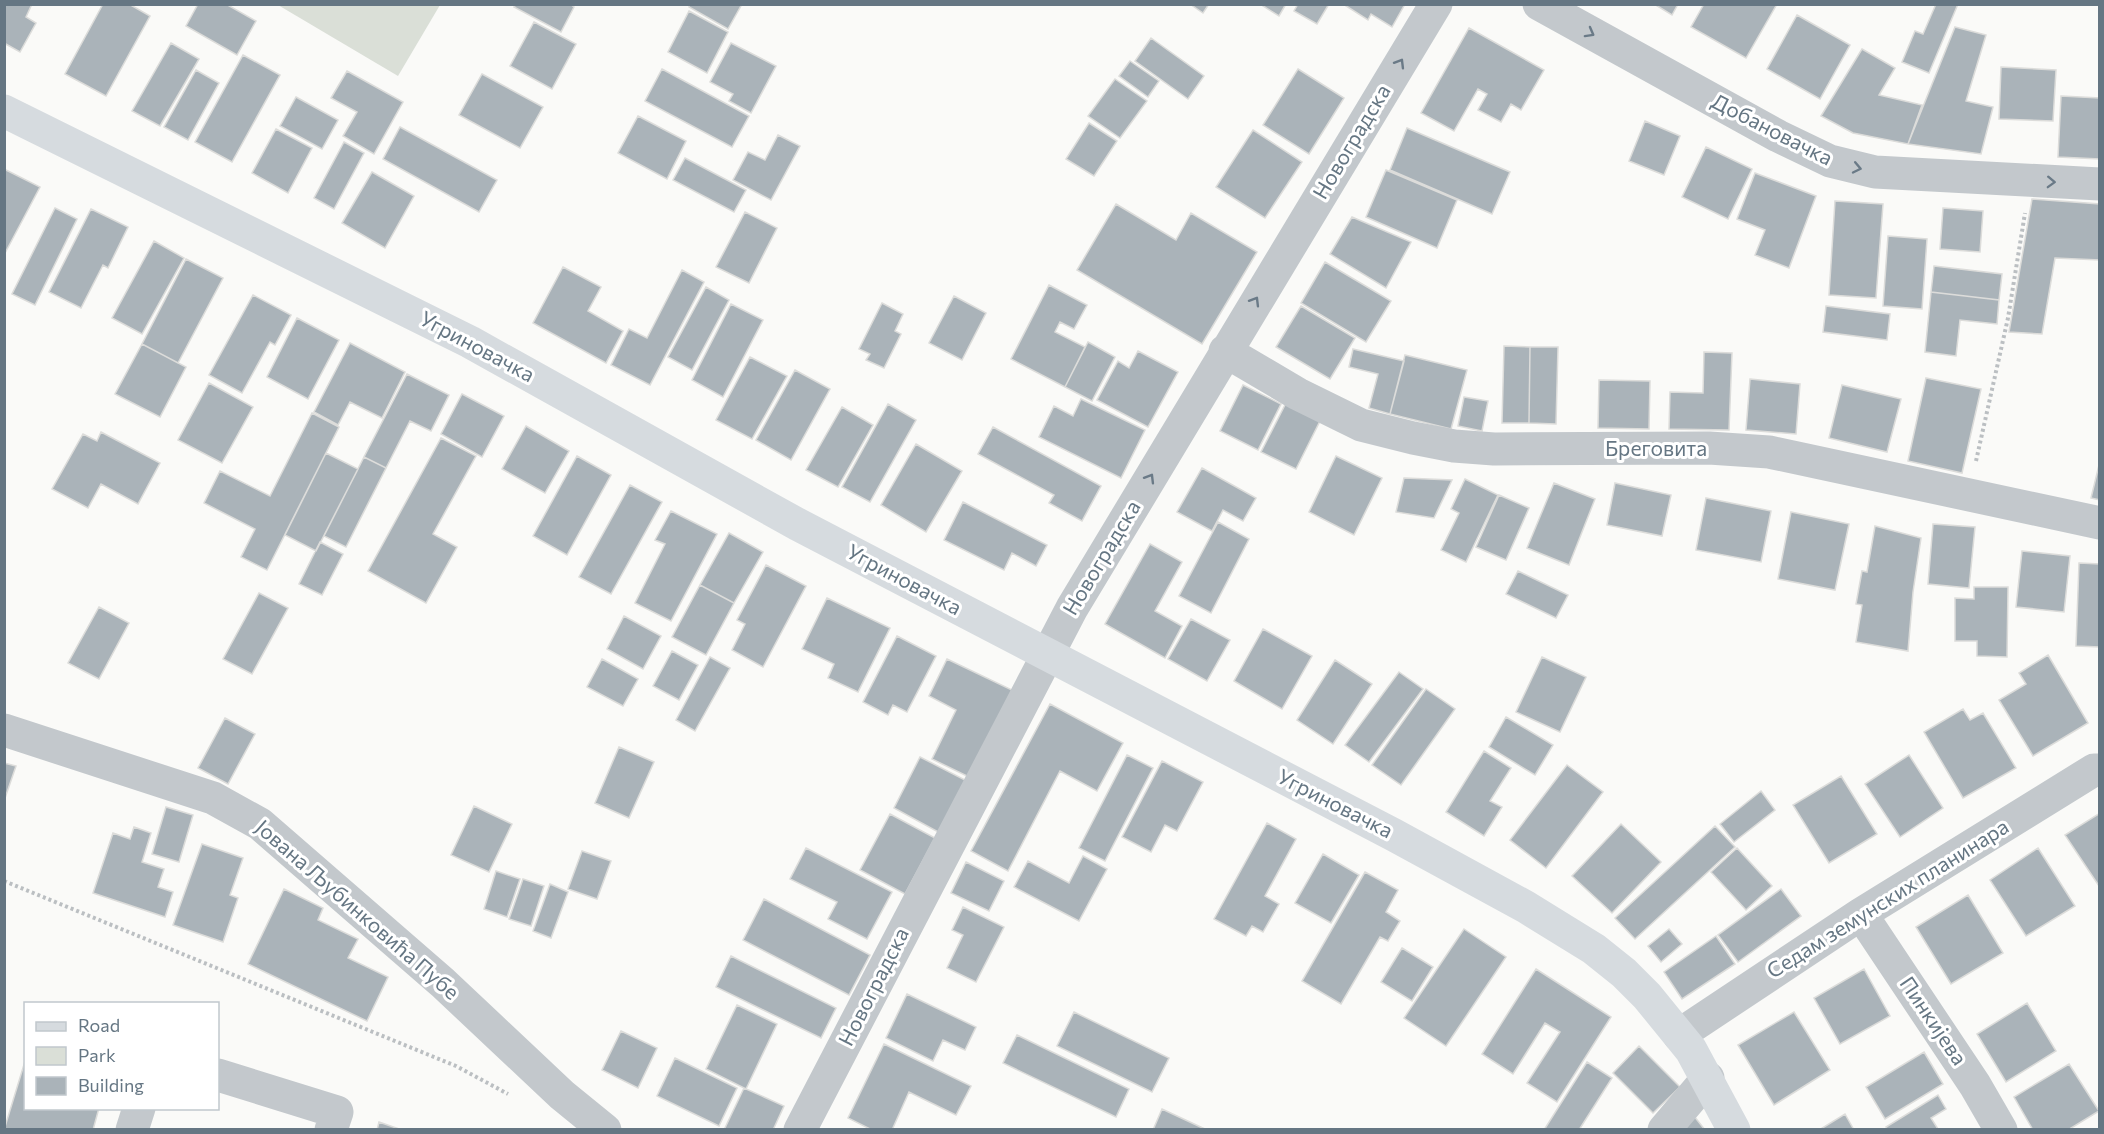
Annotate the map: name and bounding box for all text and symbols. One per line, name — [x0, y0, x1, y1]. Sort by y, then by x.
one-way arrow — [1584, 26, 1594, 37]
one-way arrow — [1393, 59, 1405, 69]
street label: Новоградска — [1307, 79, 1395, 203]
street label: Добановачка — [1708, 87, 1837, 170]
one-way arrow — [1852, 161, 1862, 174]
one-way arrow — [2047, 176, 2056, 189]
one-way arrow — [1248, 297, 1260, 307]
street label: Угриновачка — [416, 305, 539, 386]
street label: Бреговита — [1605, 435, 1707, 460]
one-way arrow — [1142, 474, 1154, 484]
street label: Новоградска — [1057, 495, 1145, 619]
street label: Угриновачка — [843, 538, 966, 619]
street label: Угриновачка — [1274, 763, 1398, 842]
street label: Седам земунских планинара — [1762, 813, 2013, 983]
street label: Јована Љубинковића Пубе — [251, 814, 465, 1004]
street label: Новоградска — [832, 923, 913, 1050]
street label: Пинкијева — [1896, 971, 1973, 1069]
legend — [24, 1002, 219, 1110]
text: Road — [78, 1014, 120, 1036]
text: Park — [78, 1044, 116, 1066]
text: Building — [78, 1074, 144, 1096]

